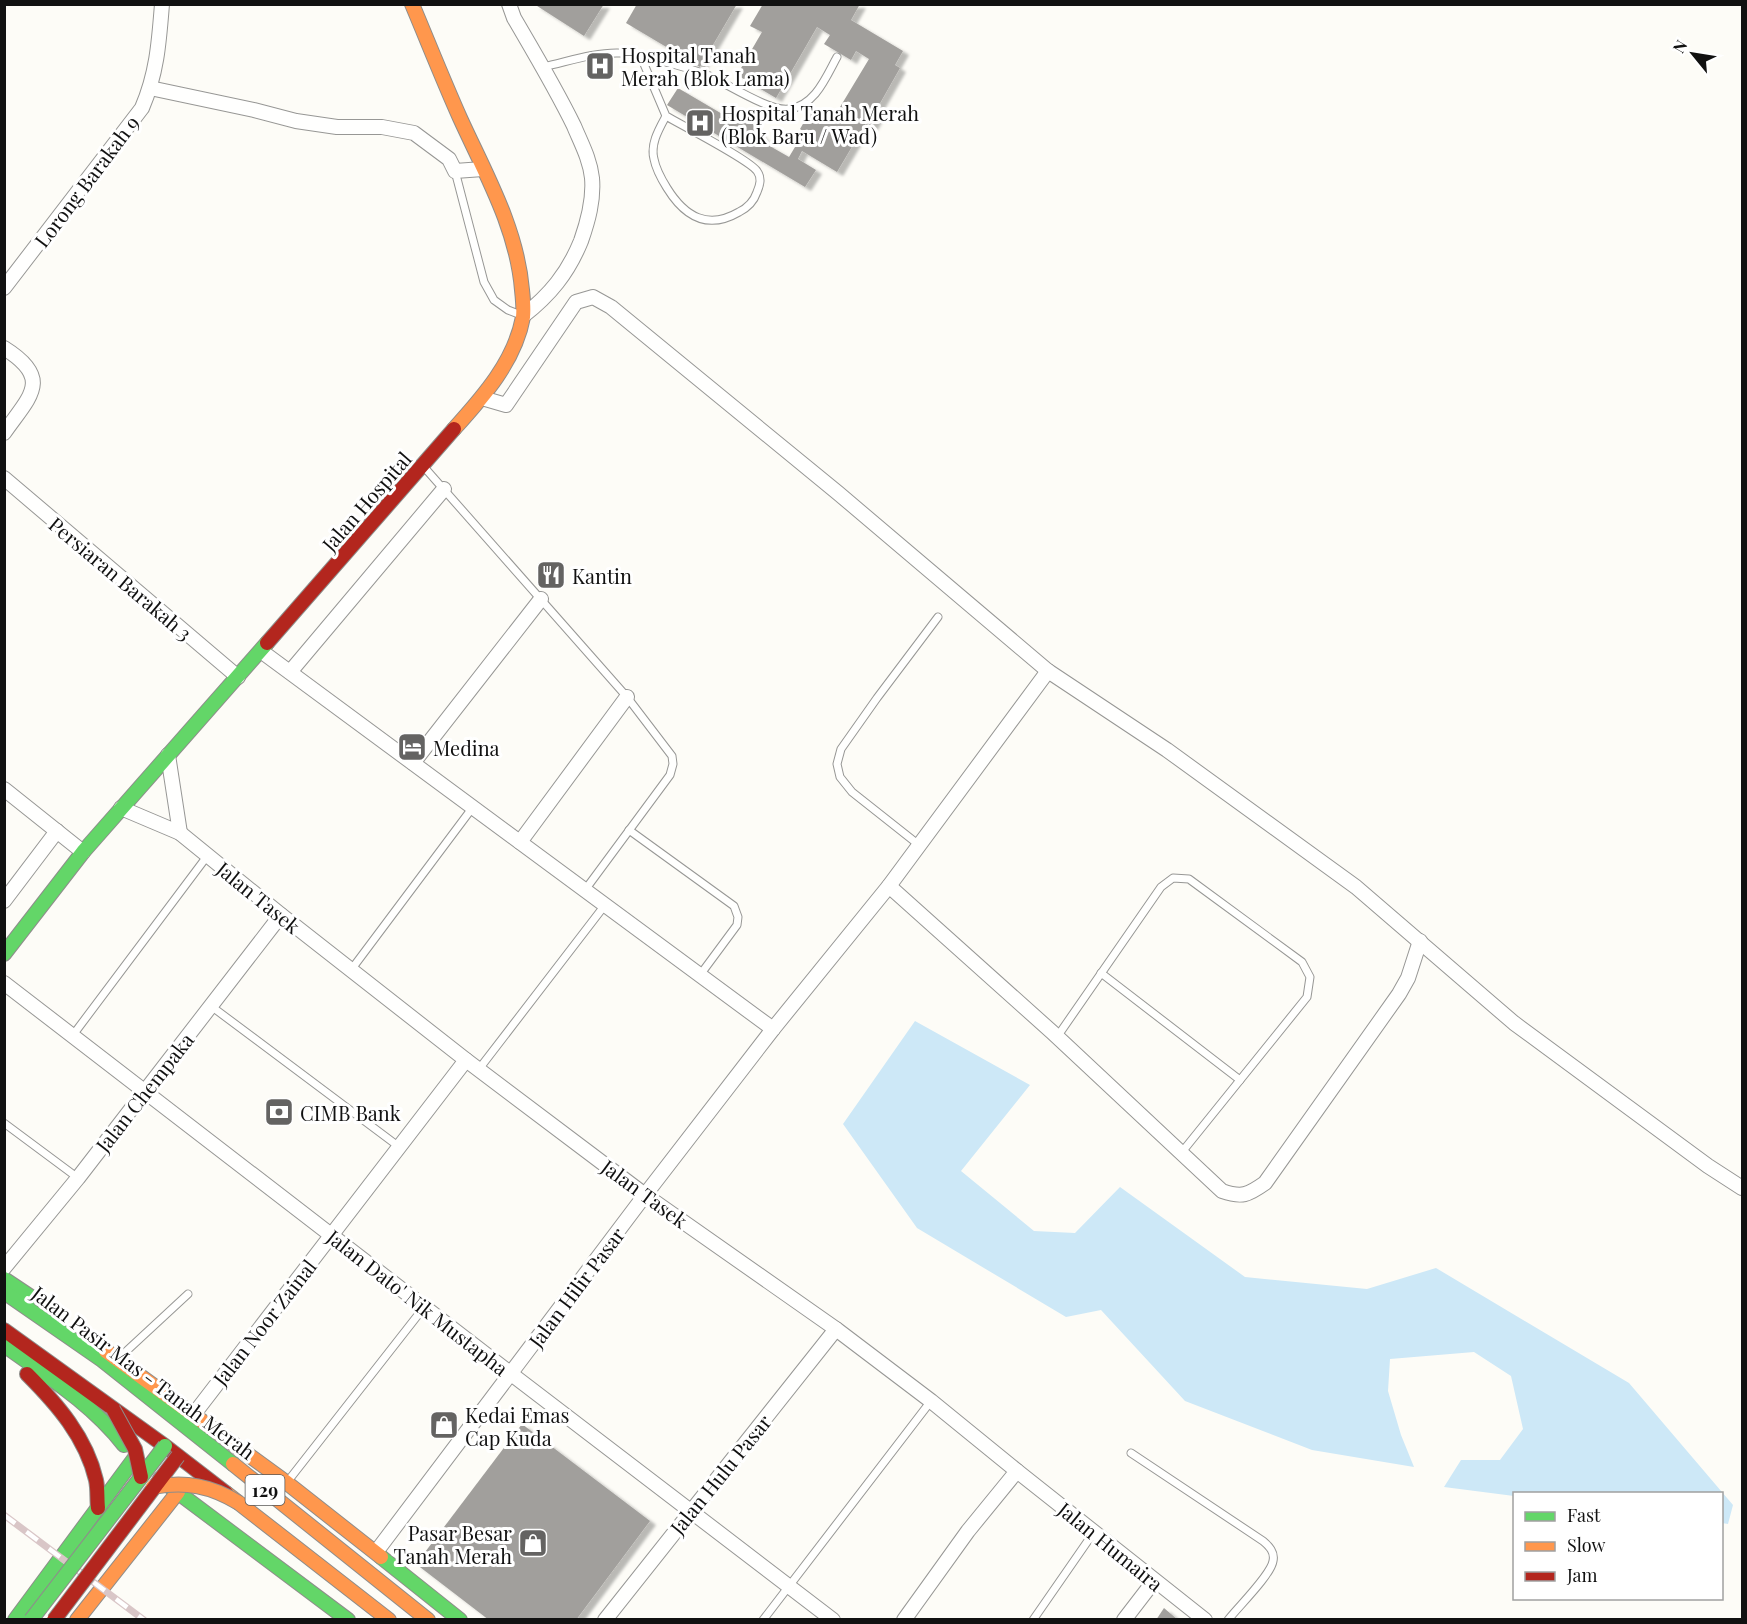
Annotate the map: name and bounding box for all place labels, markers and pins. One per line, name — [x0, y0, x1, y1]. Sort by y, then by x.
place label: Hospital Tanah Merah (Blok Lama) — [621, 41, 790, 91]
hospital icon: Hospital Tanah Merah (Blok Lama) — [584, 50, 616, 82]
place label: Hospital Tanah Merah (Blok Baru / Wad) — [721, 99, 919, 149]
hospital icon: Hospital Tanah Merah (Blok Baru / Wad) — [684, 107, 716, 139]
restaurant icon: Kantin — [535, 559, 567, 591]
place label: Kantin — [572, 562, 632, 589]
hotel icon: Medina — [396, 731, 428, 763]
place label: Medina — [433, 734, 500, 761]
bank icon: CIMB Bank — [263, 1096, 295, 1128]
place label: CIMB Bank — [300, 1099, 401, 1126]
place label: Kedai Emas Cap Kuda — [465, 1401, 569, 1451]
shop icon: Kedai Emas Cap Kuda — [428, 1409, 460, 1441]
place label: Pasar Besar Tanah Merah — [393, 1519, 512, 1569]
shop icon: Pasar Besar Tanah Merah — [517, 1527, 549, 1559]

